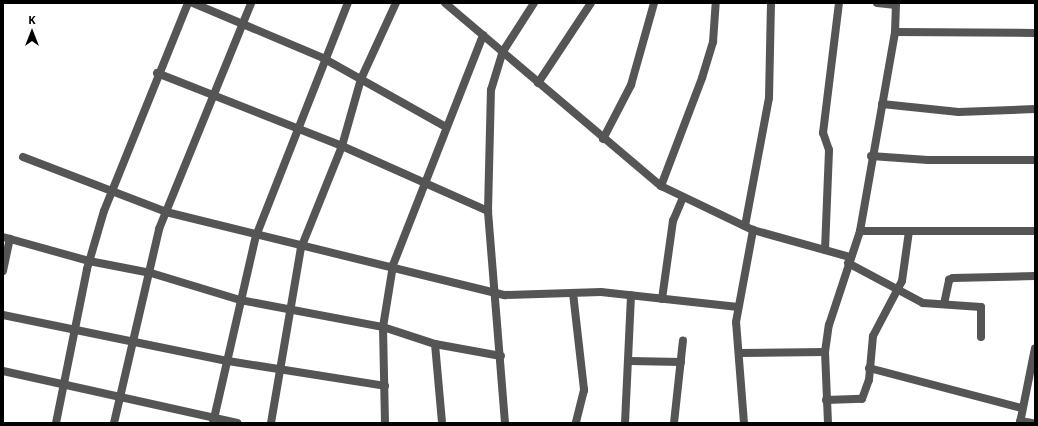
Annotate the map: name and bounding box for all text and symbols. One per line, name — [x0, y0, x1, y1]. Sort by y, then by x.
north arrow — [12, 12, 52, 52]
text: K — [28, 12, 36, 27]

